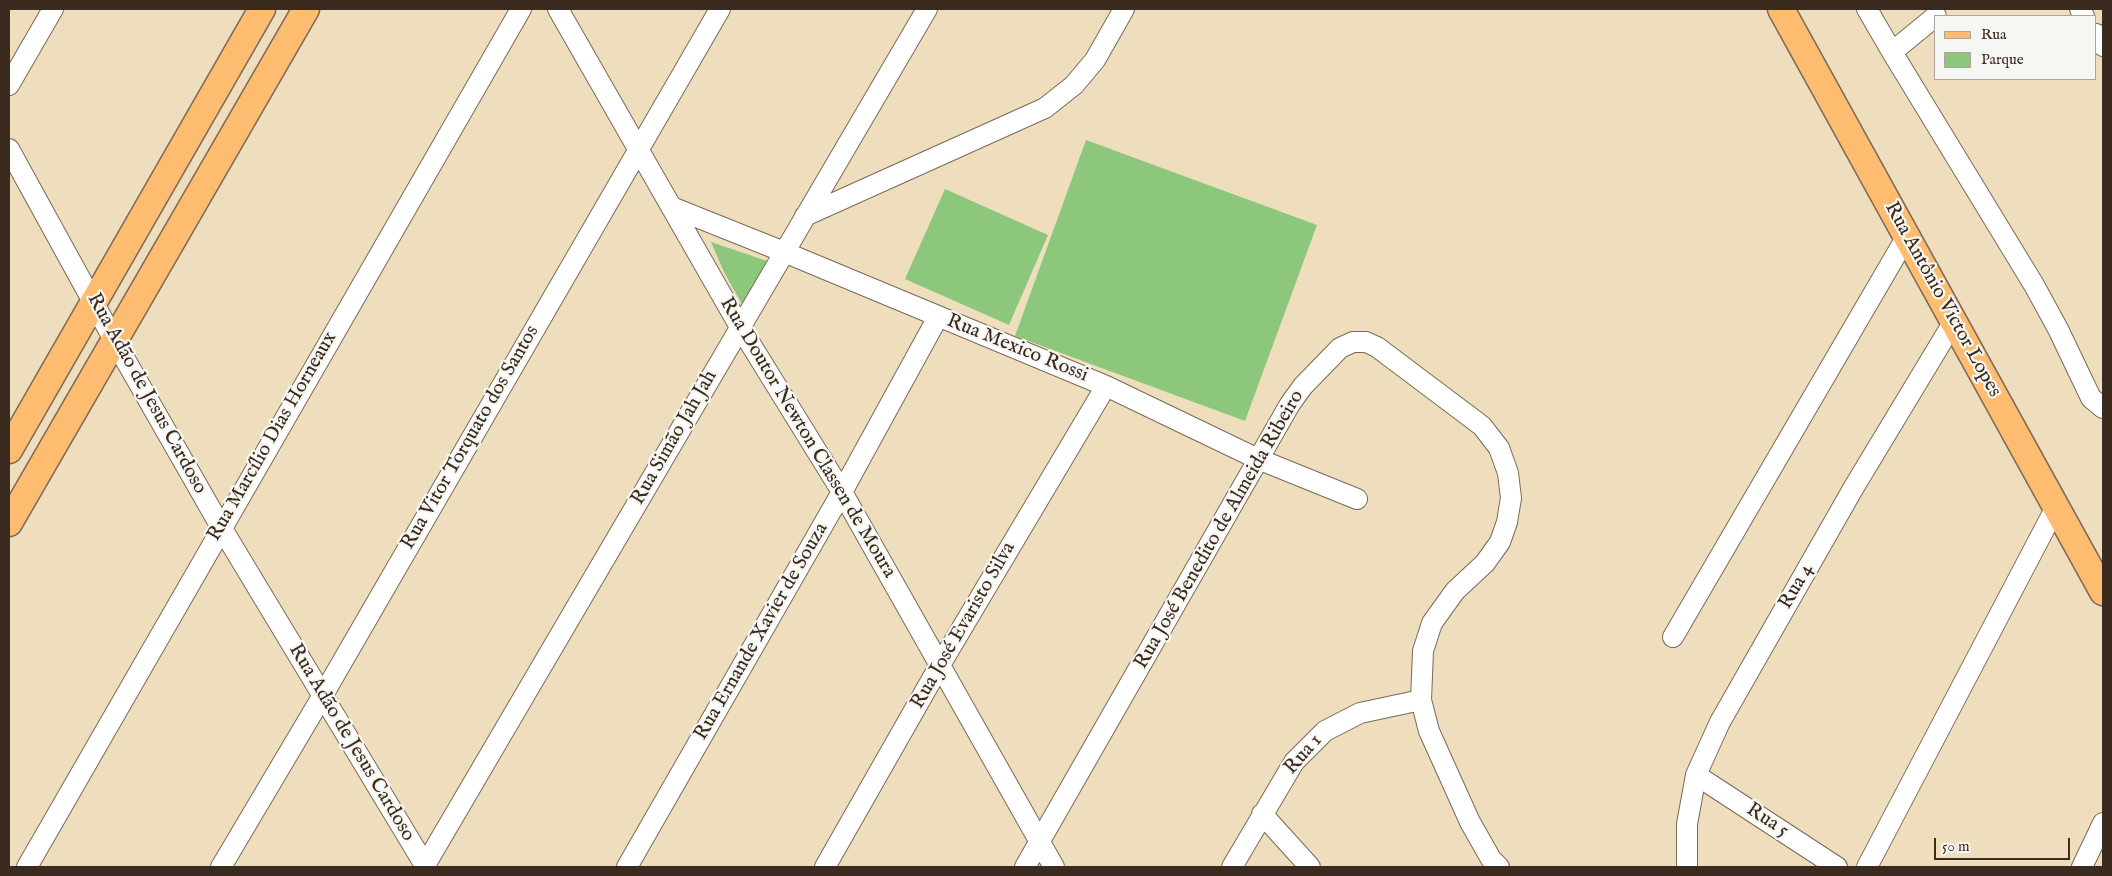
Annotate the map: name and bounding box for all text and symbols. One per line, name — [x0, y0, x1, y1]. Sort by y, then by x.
legend — [1934, 15, 2097, 80]
text: Rua — [1981, 25, 2007, 44]
text: Parque — [1981, 50, 2024, 69]
street label: Rua Antônio Victor Lopes — [1878, 198, 2006, 402]
street label: Rua Adão de Jesus Cardoso — [81, 289, 211, 499]
street label: Rua Doutor Newton Classen de Moura — [714, 293, 900, 583]
street label: Rua Mexico Rossi — [943, 310, 1091, 388]
street label: Rua Vitor Torquato dos Santos — [397, 322, 545, 554]
street label: Rua Marcílio Dias Horneaux — [203, 328, 343, 546]
street label: Rua Simão Jah Jah — [627, 366, 723, 510]
street label: Rua José Benedito de Almeida Ribeiro — [1130, 386, 1310, 674]
street label: Rua Ernande Xavier de Souza — [690, 519, 834, 745]
street label: Rua José Evaristo Silva — [906, 538, 1022, 714]
street label: Rua 4 — [1775, 560, 1819, 614]
street label: Rua Adão de Jesus Cardoso — [283, 640, 419, 846]
street label: Rua 1 — [1280, 730, 1328, 780]
street label: Rua 5 — [1741, 798, 1793, 844]
scale bar — [1937, 828, 2073, 860]
text: 50 m — [1942, 837, 1970, 856]

